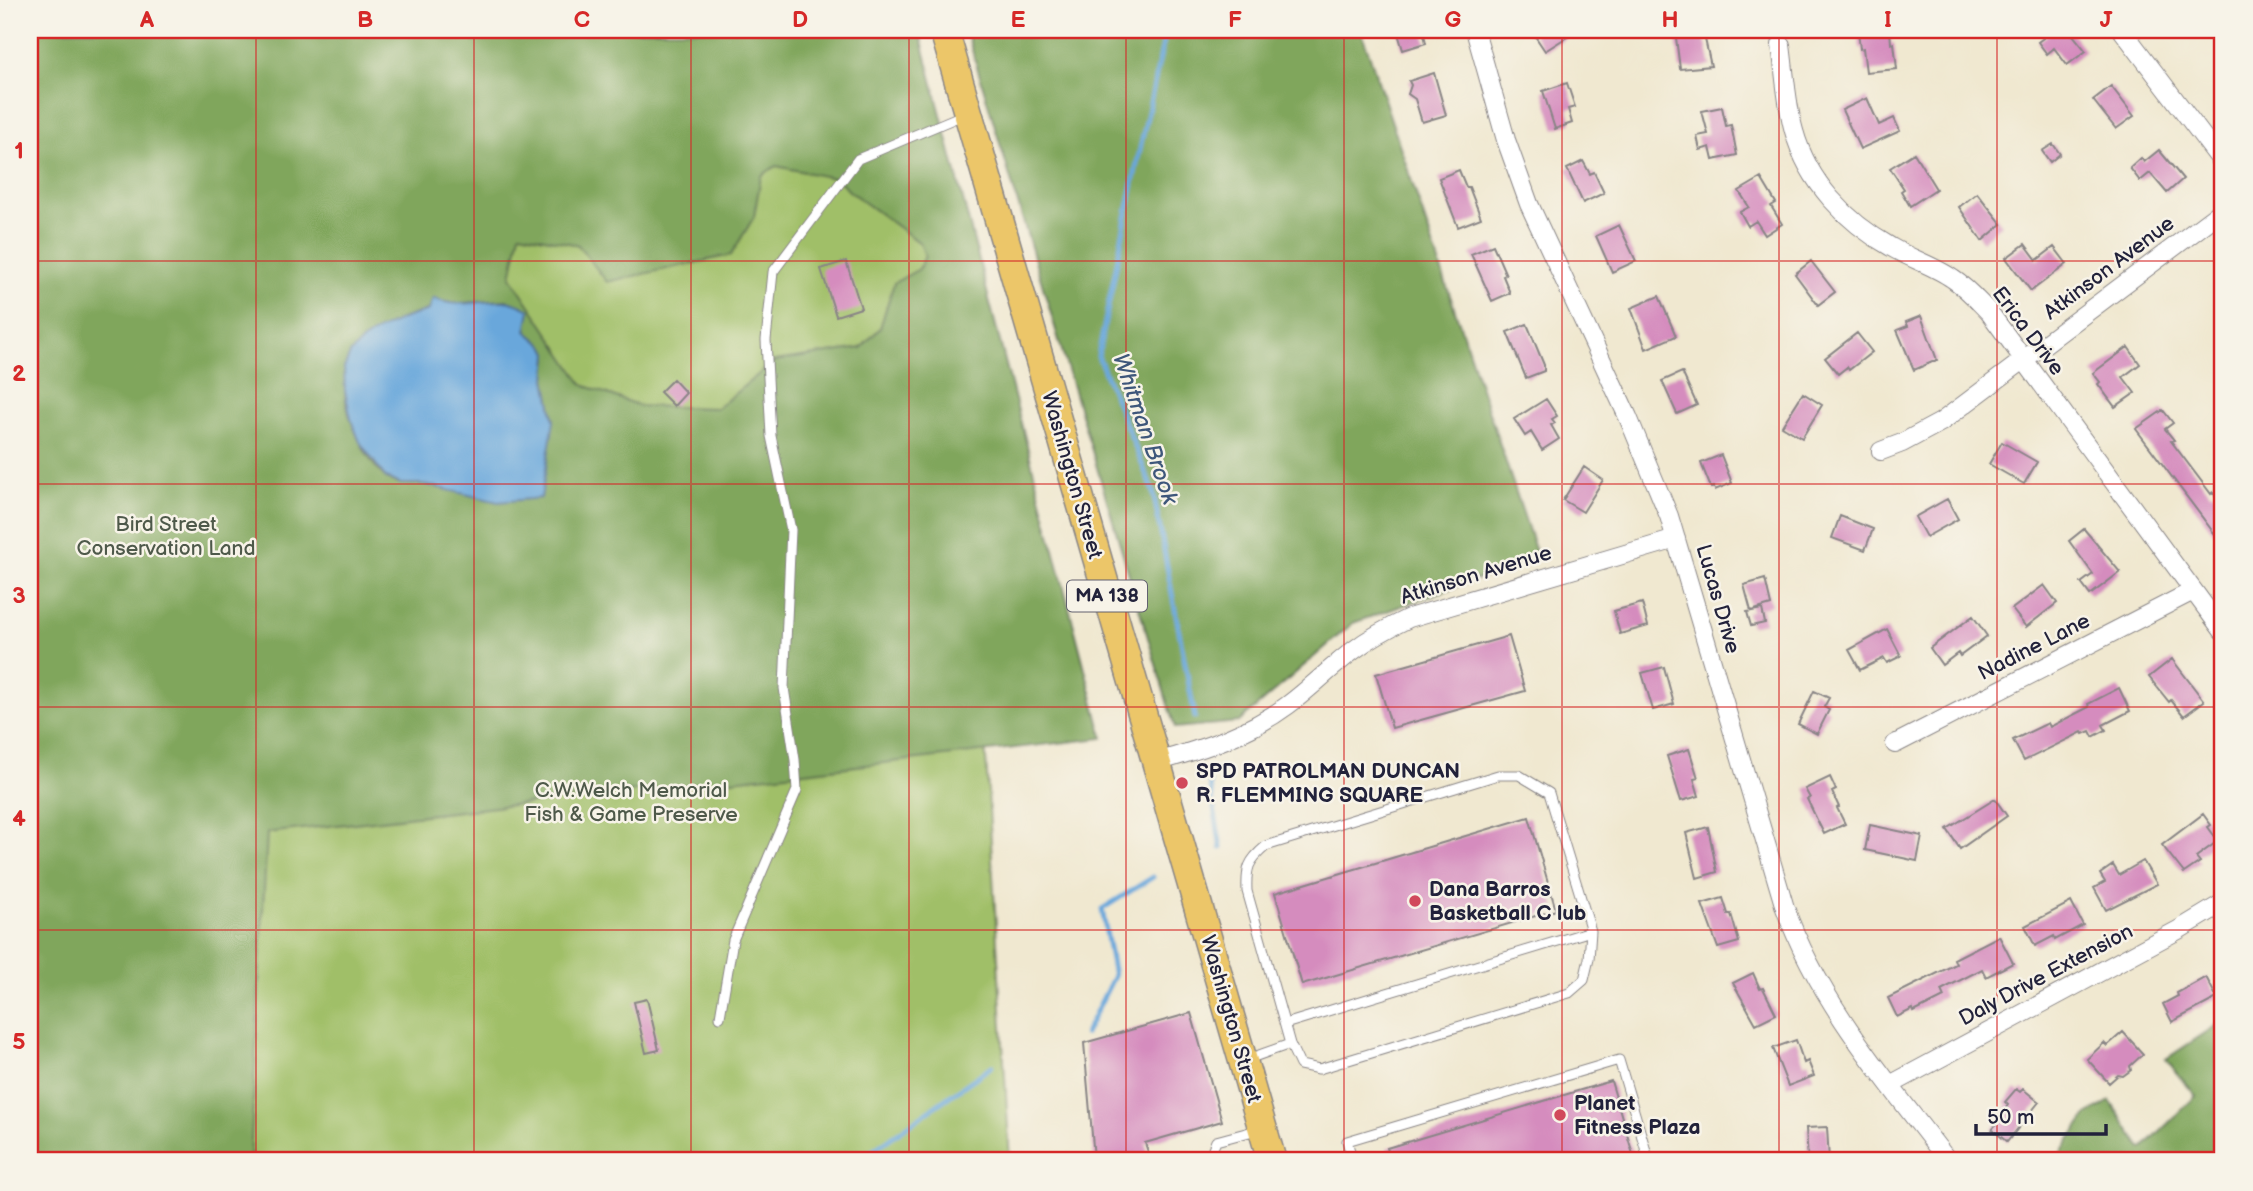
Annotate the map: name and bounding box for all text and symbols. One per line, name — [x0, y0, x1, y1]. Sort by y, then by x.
text: A — [139, 6, 155, 34]
text: B — [357, 6, 373, 34]
text: C — [574, 6, 590, 34]
text: D — [792, 6, 808, 34]
text: E — [1011, 6, 1026, 34]
text: F — [1228, 6, 1242, 34]
text: G — [1445, 6, 1462, 34]
text: H — [1661, 6, 1679, 34]
text: I — [1884, 6, 1892, 34]
text: J — [2100, 6, 2113, 34]
text: 1 — [14, 137, 24, 165]
street label: Atkinson Avenue — [2039, 211, 2179, 325]
street label: Erica Drive — [1987, 282, 2069, 380]
water label: Whitman Brook — [1106, 350, 1184, 509]
text: 2 — [12, 360, 26, 388]
street label: Washington Street — [1036, 388, 1108, 562]
park label: Bird Street Conservation Land — [77, 512, 255, 561]
street label: Atkinson Avenue — [1397, 540, 1555, 610]
street label: Lucas Drive — [1691, 542, 1745, 656]
road number: MA 138 — [1067, 580, 1147, 611]
text: 3 — [12, 582, 26, 610]
street label: Nadine Lane — [1974, 608, 2094, 686]
place label: SPD PATROLMAN DUNCAN R. FLEMMING SQUARE — [1196, 759, 1460, 808]
marker: SPD PATROLMAN DUNCAN R. FLEMMING SQUARE — [1174, 775, 1190, 791]
park label: C.W.Welch Memorial Fish & Game Preserve — [524, 778, 738, 827]
text: 4 — [12, 805, 26, 833]
place label: Dana Barros Basketball C lub — [1429, 877, 1586, 926]
marker: Dana Barros Basketball C lub — [1407, 893, 1423, 909]
street label: Daly Drive Extension — [1955, 919, 2137, 1031]
street label: Washington Street — [1195, 932, 1267, 1106]
text: 5 — [12, 1028, 26, 1056]
place label: Planet Fitness Plaza — [1574, 1091, 1701, 1140]
scale bar — [1976, 1093, 2106, 1137]
text: 50 m — [1987, 1105, 2034, 1130]
marker: Planet Fitness Plaza — [1552, 1107, 1568, 1123]

